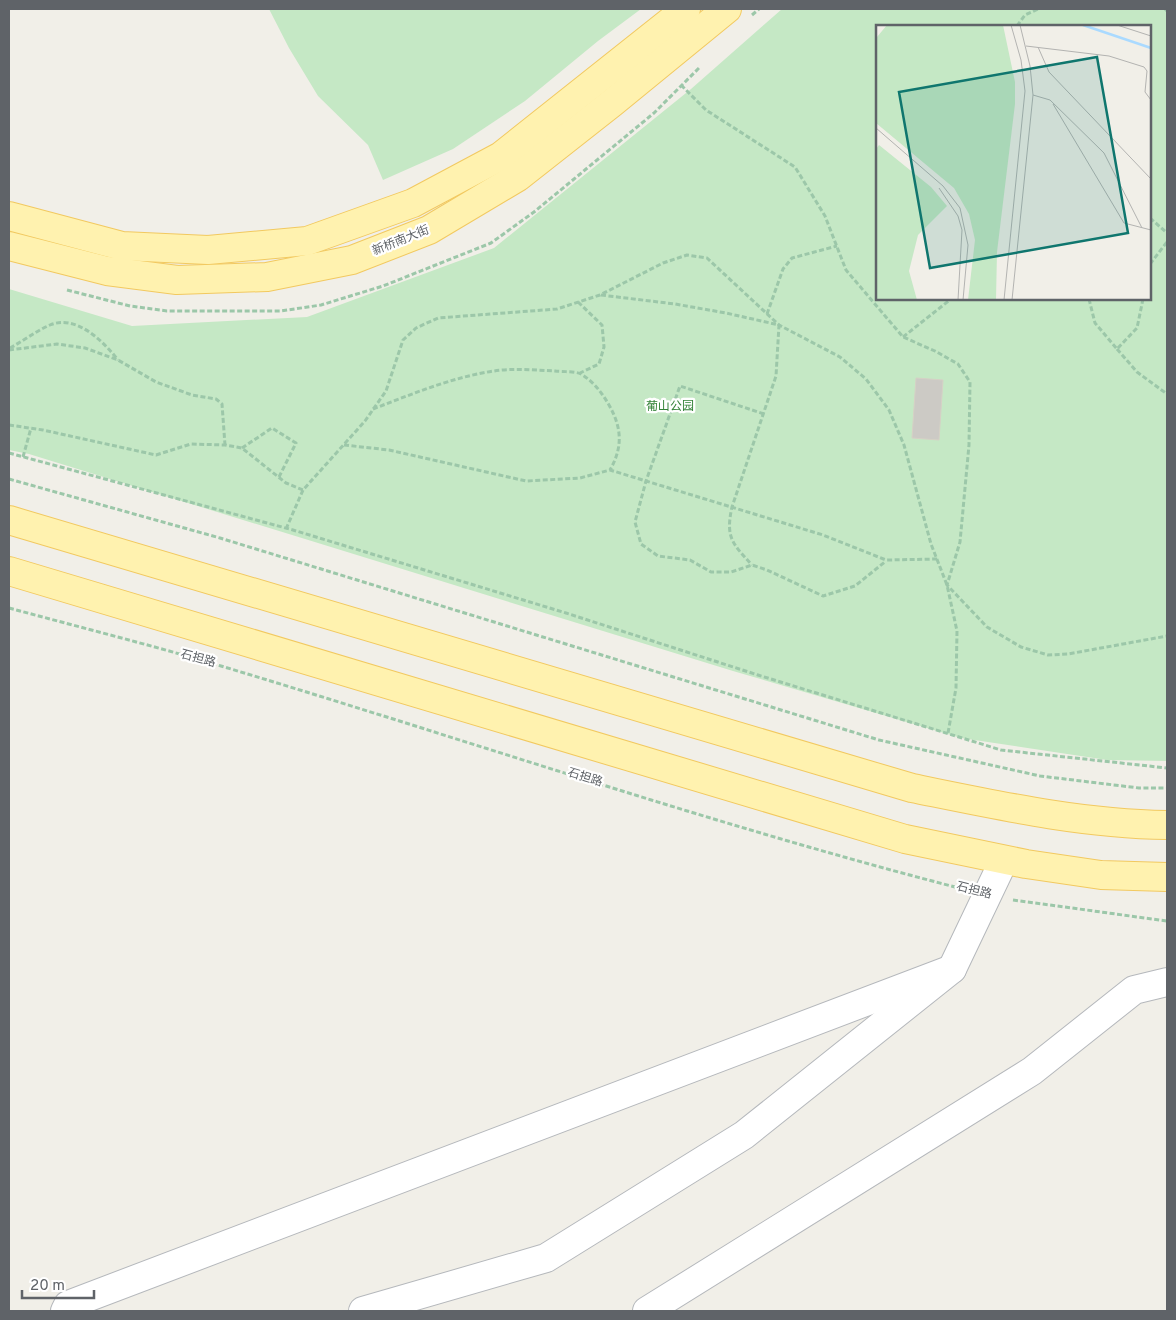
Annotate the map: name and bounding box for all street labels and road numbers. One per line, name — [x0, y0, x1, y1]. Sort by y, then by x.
street label: 新桥南大街 — [370, 222, 432, 260]
street label: 石担路 — [179, 647, 217, 671]
street label: 石担路 — [565, 765, 605, 791]
street label: 石担路 — [955, 879, 993, 903]

